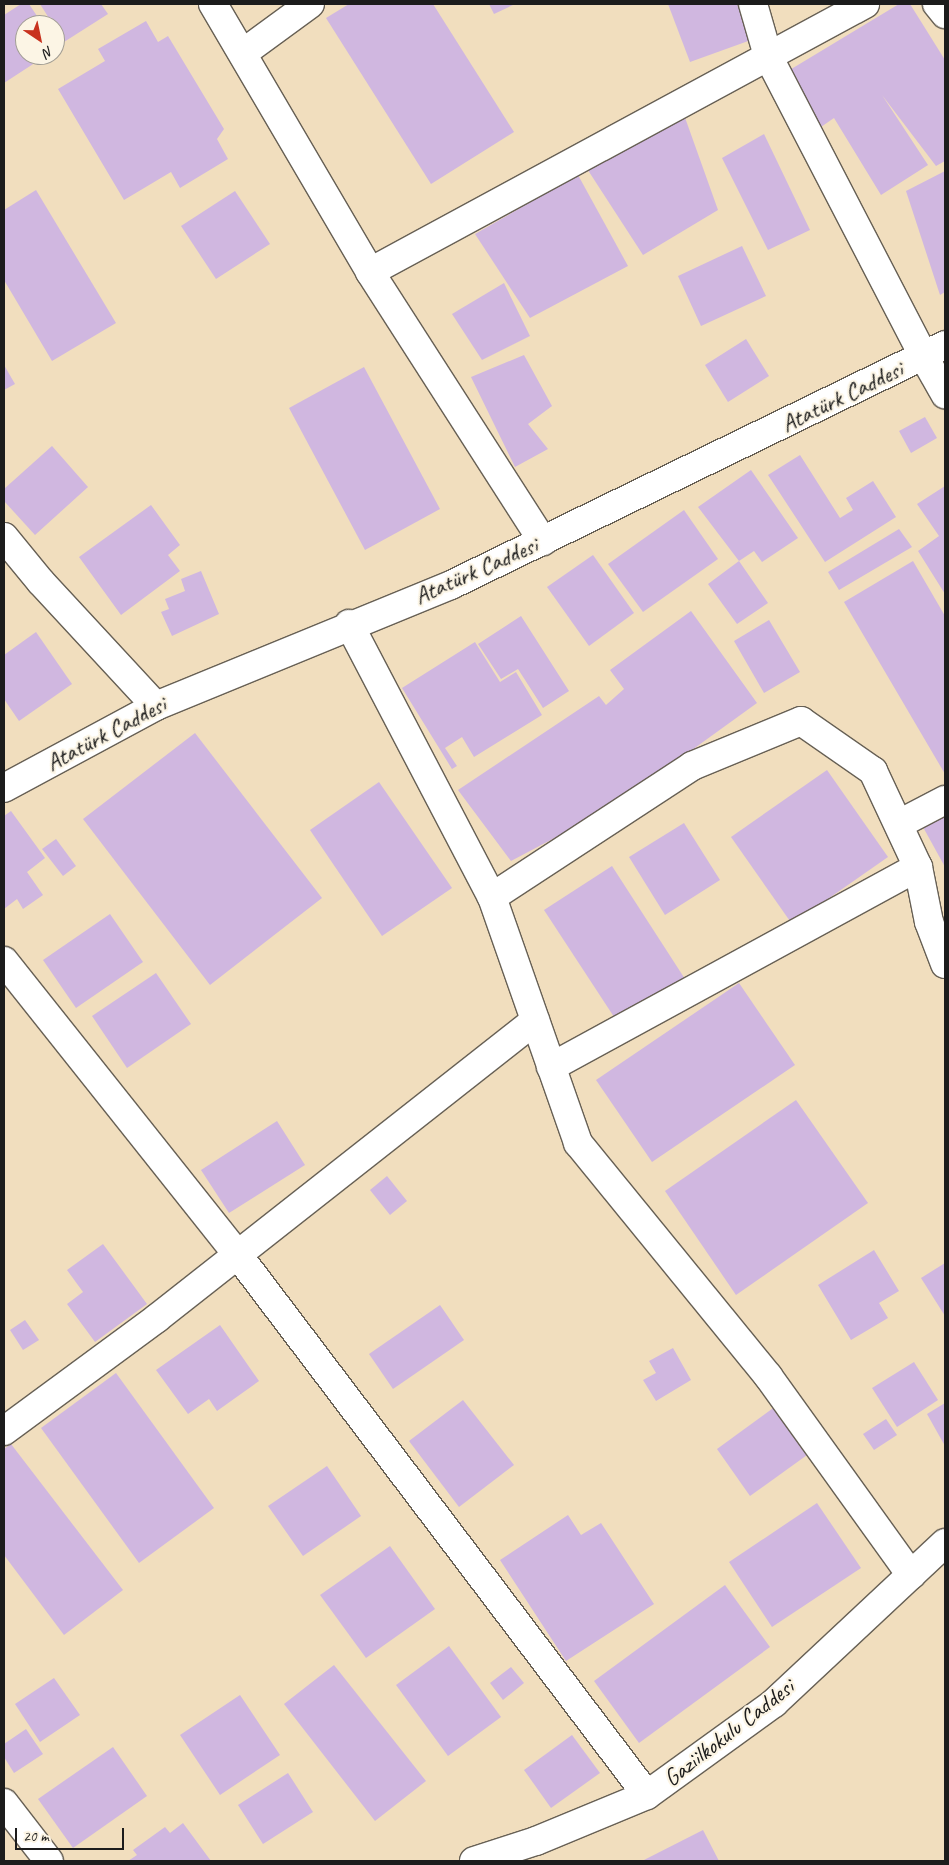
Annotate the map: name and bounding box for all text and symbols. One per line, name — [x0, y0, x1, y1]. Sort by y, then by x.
north arrow — [15, 15, 65, 65]
text: N — [40, 43, 56, 61]
street label: Atatürk Caddesi — [777, 355, 907, 439]
street label: Atatürk Caddesi — [410, 531, 542, 611]
street label: Atatürk Caddesi — [41, 690, 171, 778]
street label: Gaziilkokulu Caddesi — [658, 1673, 800, 1793]
scale bar — [18, 1818, 126, 1850]
text: 20 m — [23, 1827, 49, 1846]

